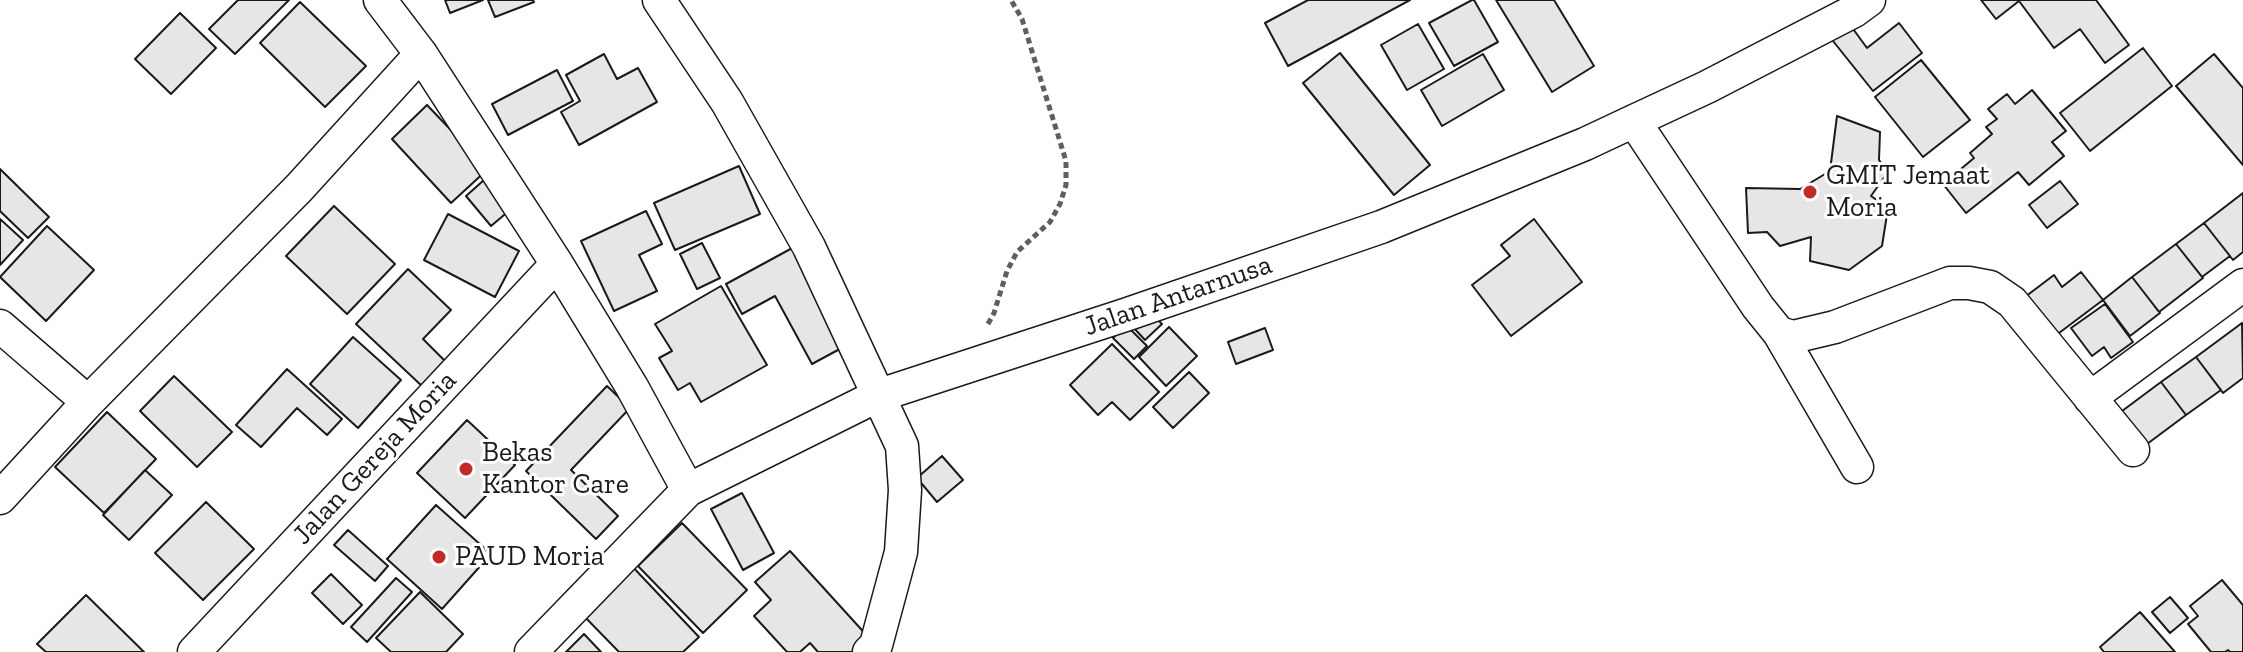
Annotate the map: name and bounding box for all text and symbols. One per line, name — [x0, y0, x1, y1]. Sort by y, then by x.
place label: GMIT Jemaat Moria — [1826, 159, 1990, 225]
marker: GMIT Jemaat Moria — [1801, 183, 1819, 201]
street label: Jalan Antarnusa — [1080, 248, 1276, 344]
street label: Jalan Gereja Moria — [286, 364, 464, 552]
place label: Bekas Kantor Care — [482, 436, 629, 502]
marker: Bekas Kantor Care — [457, 460, 475, 478]
place label: PAUD Moria — [455, 540, 604, 574]
marker: PAUD Moria — [430, 548, 448, 566]

